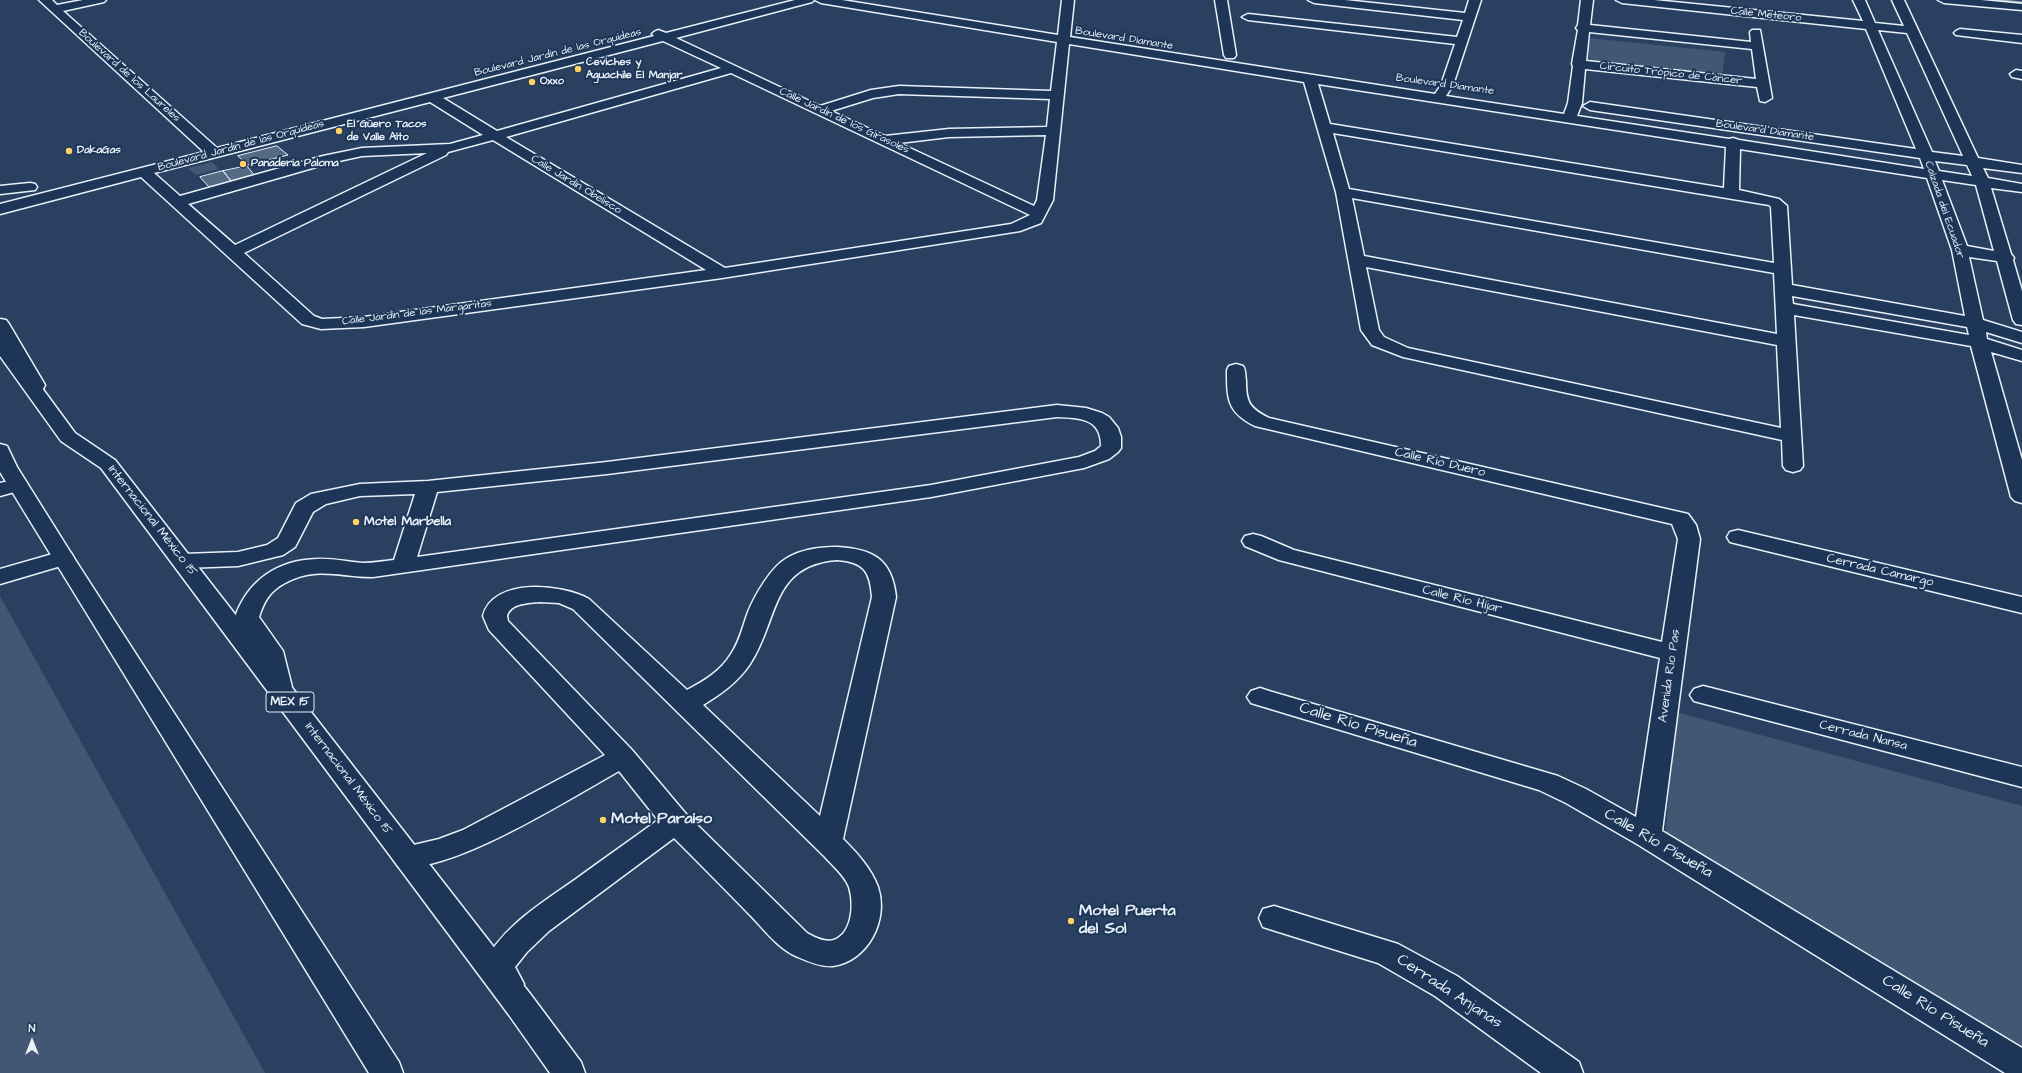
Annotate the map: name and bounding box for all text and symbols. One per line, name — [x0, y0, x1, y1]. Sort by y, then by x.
street label: Calle Meteoro — [1730, 5, 1802, 25]
street label: Boulevard Diamante — [1074, 25, 1174, 53]
street label: Boulevard Jardín de las Orquídeas — [473, 26, 643, 80]
street label: Boulevard de los Laureles — [75, 27, 183, 125]
place label: Ceviches y Aguachile El Manjar — [586, 56, 683, 82]
street label: Circuito Trópico de Cáncer — [1599, 60, 1743, 88]
marker: Ceviches y Aguachile El Manjar — [573, 64, 583, 74]
street label: Boulevard Diamante — [1395, 72, 1495, 98]
place label: Oxxo — [540, 75, 564, 89]
marker: Oxxo — [527, 77, 537, 87]
street label: Calle Jardín de los Girasoles — [777, 85, 911, 157]
street label: Boulevard Jardín de las Orquídeas — [156, 117, 326, 175]
place label: El Güero Tacos de Valle Alto — [347, 118, 427, 144]
street label: Boulevard Diamante — [1715, 118, 1815, 144]
marker: El Güero Tacos de Valle Alto — [334, 126, 344, 136]
place label: DakaGas — [77, 144, 121, 158]
marker: DakaGas — [64, 146, 74, 156]
street label: Calle Jardín Obelisco — [528, 153, 624, 217]
place label: Panadería Paloma — [251, 157, 339, 171]
marker: Panadería Paloma — [238, 159, 248, 169]
street label: Calzada del Ecuador — [1921, 160, 1967, 260]
street label: Calle Jardín de las Margaritas — [342, 297, 492, 329]
street label: Calle Río Duero — [1393, 445, 1487, 481]
street label: Internacional México 15 — [104, 462, 200, 580]
place label: Motel Marbella — [364, 514, 451, 530]
marker: Motel Marbella — [351, 517, 361, 527]
street label: Cerrada Camargo — [1825, 551, 1935, 591]
street label: Calle Río Híjar — [1420, 583, 1504, 617]
street label: Avenida Río Pas — [1656, 628, 1684, 724]
road number: MEX 15 — [266, 692, 314, 712]
street label: Calle Río Pisueña — [1297, 699, 1419, 753]
street label: Cerrada Nansa — [1817, 718, 1909, 754]
street label: Internacional México 15 — [301, 720, 395, 838]
street label: Calle Río Pisueña — [1600, 805, 1716, 883]
place label: Motel Paraíso — [611, 810, 712, 830]
marker: Motel Paraíso — [598, 815, 608, 825]
place label: Motel Puerta del Sol — [1079, 902, 1176, 940]
marker: Motel Puerta del Sol — [1066, 916, 1076, 926]
street label: Cerrada Anjanas — [1393, 951, 1505, 1033]
street label: Calle Río Pisueña — [1878, 971, 1992, 1053]
north arrow — [12, 1021, 52, 1061]
text: N — [29, 1021, 35, 1036]

